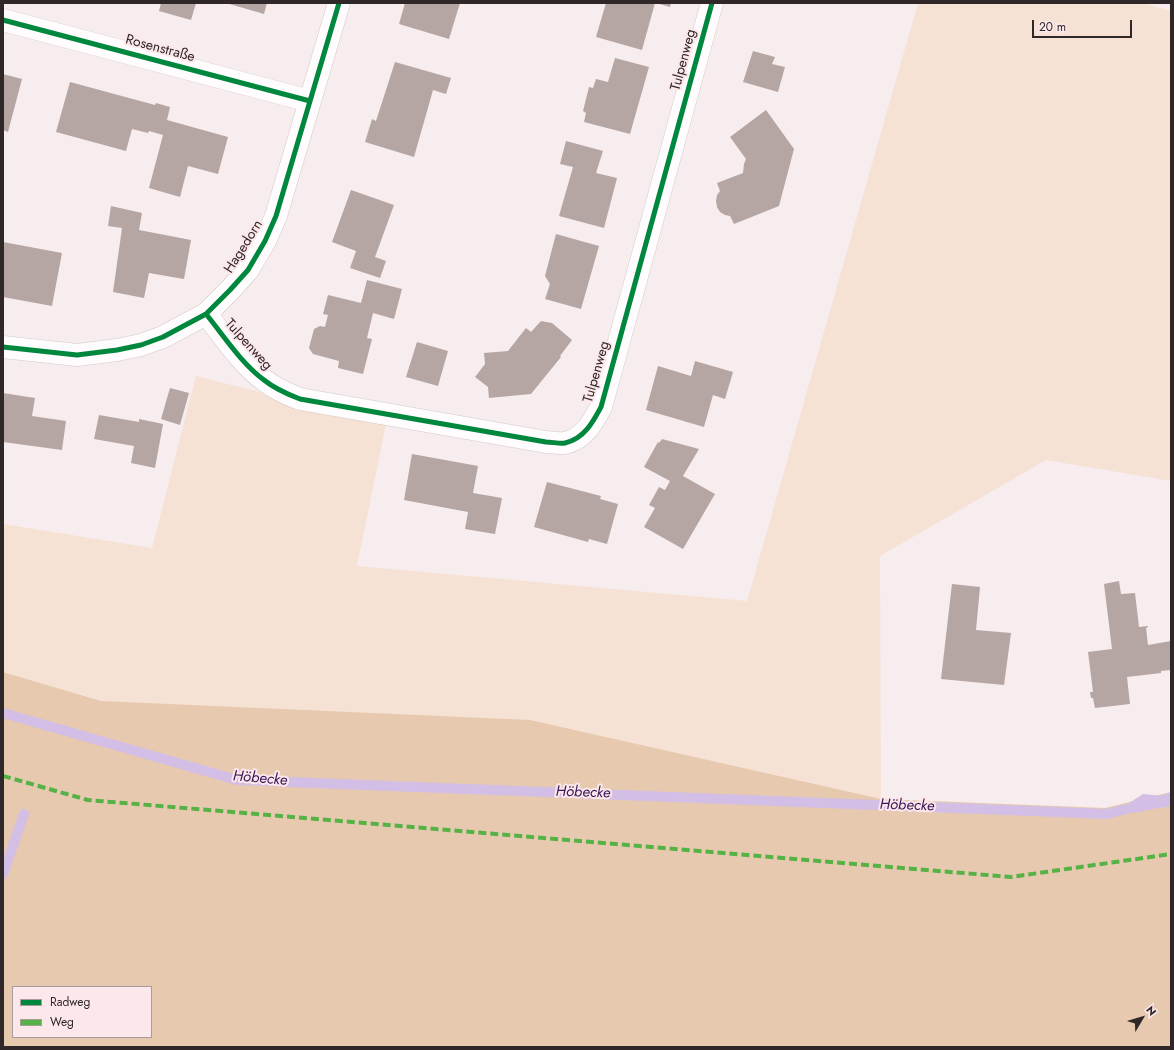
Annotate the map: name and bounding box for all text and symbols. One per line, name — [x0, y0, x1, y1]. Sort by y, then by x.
scale bar — [1034, 12, 1134, 38]
text: 20 m — [1039, 18, 1066, 36]
street label: Tulpenweg — [668, 27, 700, 93]
street label: Rosenstraße — [123, 32, 197, 66]
street label: Hagedorn — [221, 217, 267, 277]
street label: Tulpenweg — [221, 316, 275, 374]
street label: Tulpenweg — [580, 339, 614, 405]
water label: Höbecke — [232, 768, 288, 790]
water label: Höbecke — [555, 783, 611, 803]
water label: Höbecke — [879, 796, 935, 816]
legend — [12, 986, 152, 1038]
text: Radweg — [50, 993, 90, 1011]
north arrow — [1122, 998, 1162, 1038]
text: N — [1142, 1002, 1160, 1019]
text: Weg — [50, 1013, 74, 1031]

